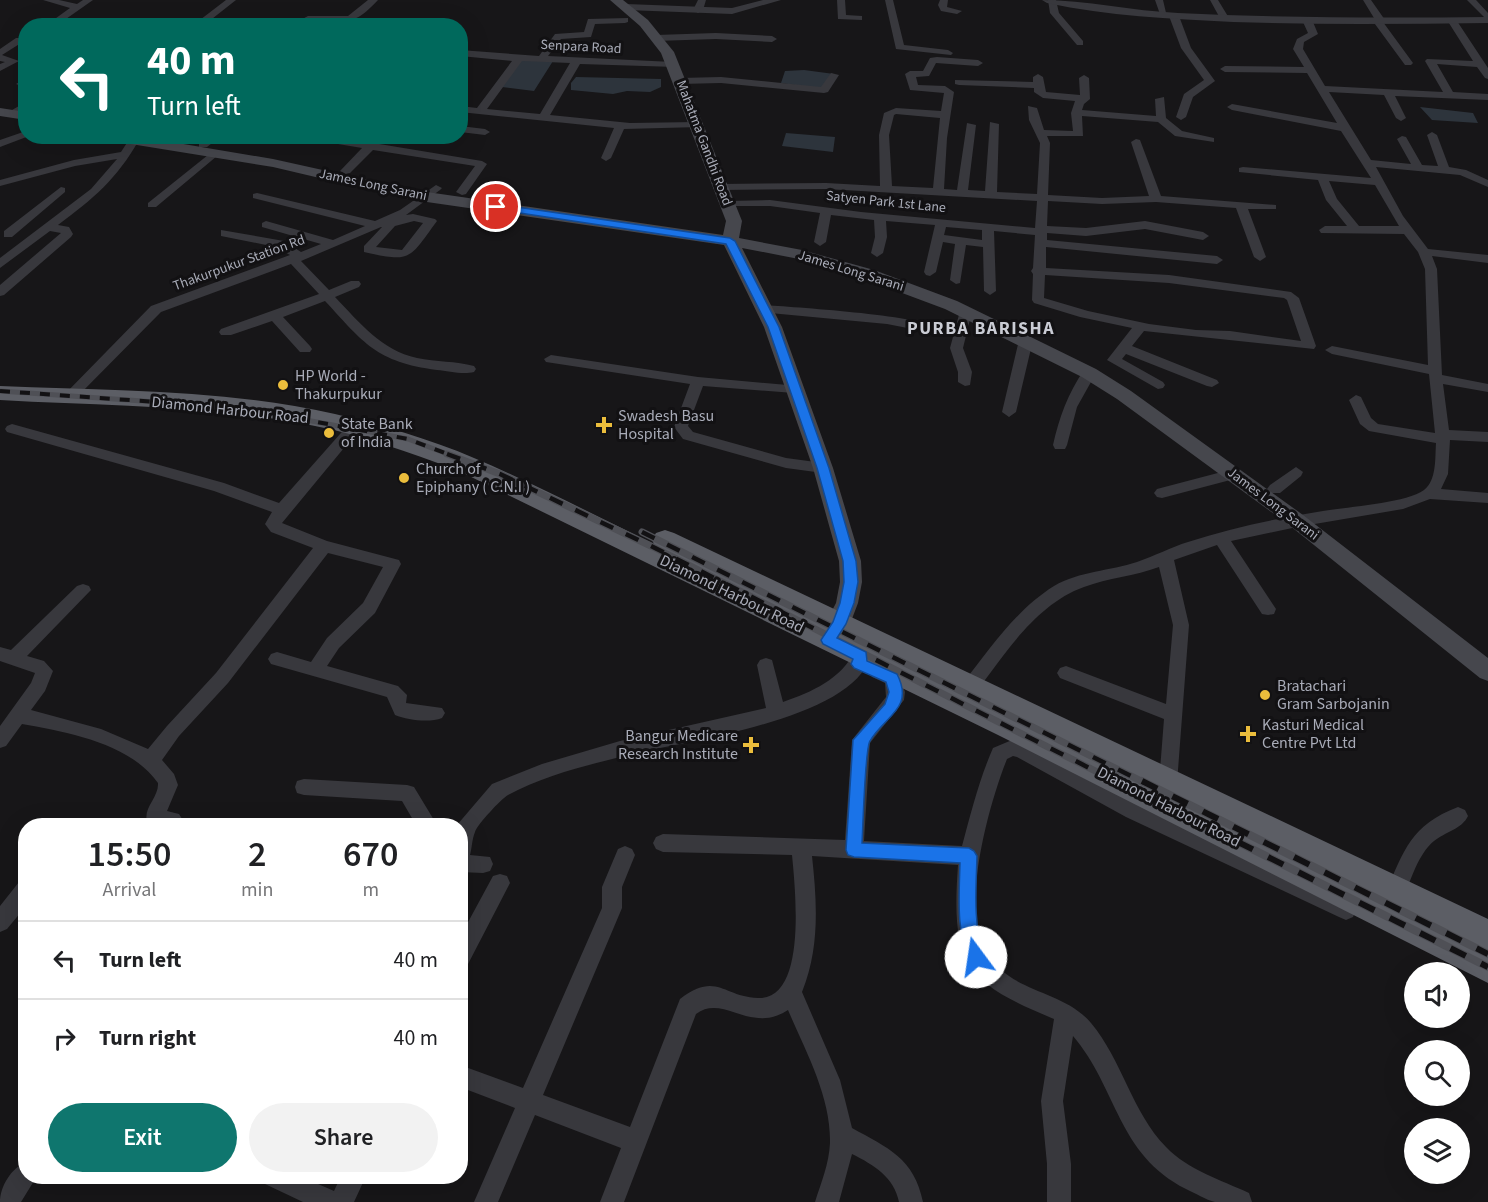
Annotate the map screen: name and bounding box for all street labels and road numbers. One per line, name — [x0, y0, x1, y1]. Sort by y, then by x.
street label: Senpara Road — [540, 35, 622, 59]
street label: Mahatma Gandhi Road — [671, 77, 737, 209]
street label: James Long Sarani — [317, 164, 429, 206]
street label: Satyen Park 1st Lane — [825, 186, 947, 218]
street label: Thakurpukur Station Rd — [170, 230, 308, 296]
street label: James Long Sarani — [796, 245, 906, 297]
street label: Diamond Harbour Road — [150, 391, 310, 429]
street label: James Long Sarani — [1223, 463, 1323, 545]
street label: Diamond Harbour Road — [656, 549, 808, 639]
street label: Diamond Harbour Road — [1094, 761, 1244, 853]

